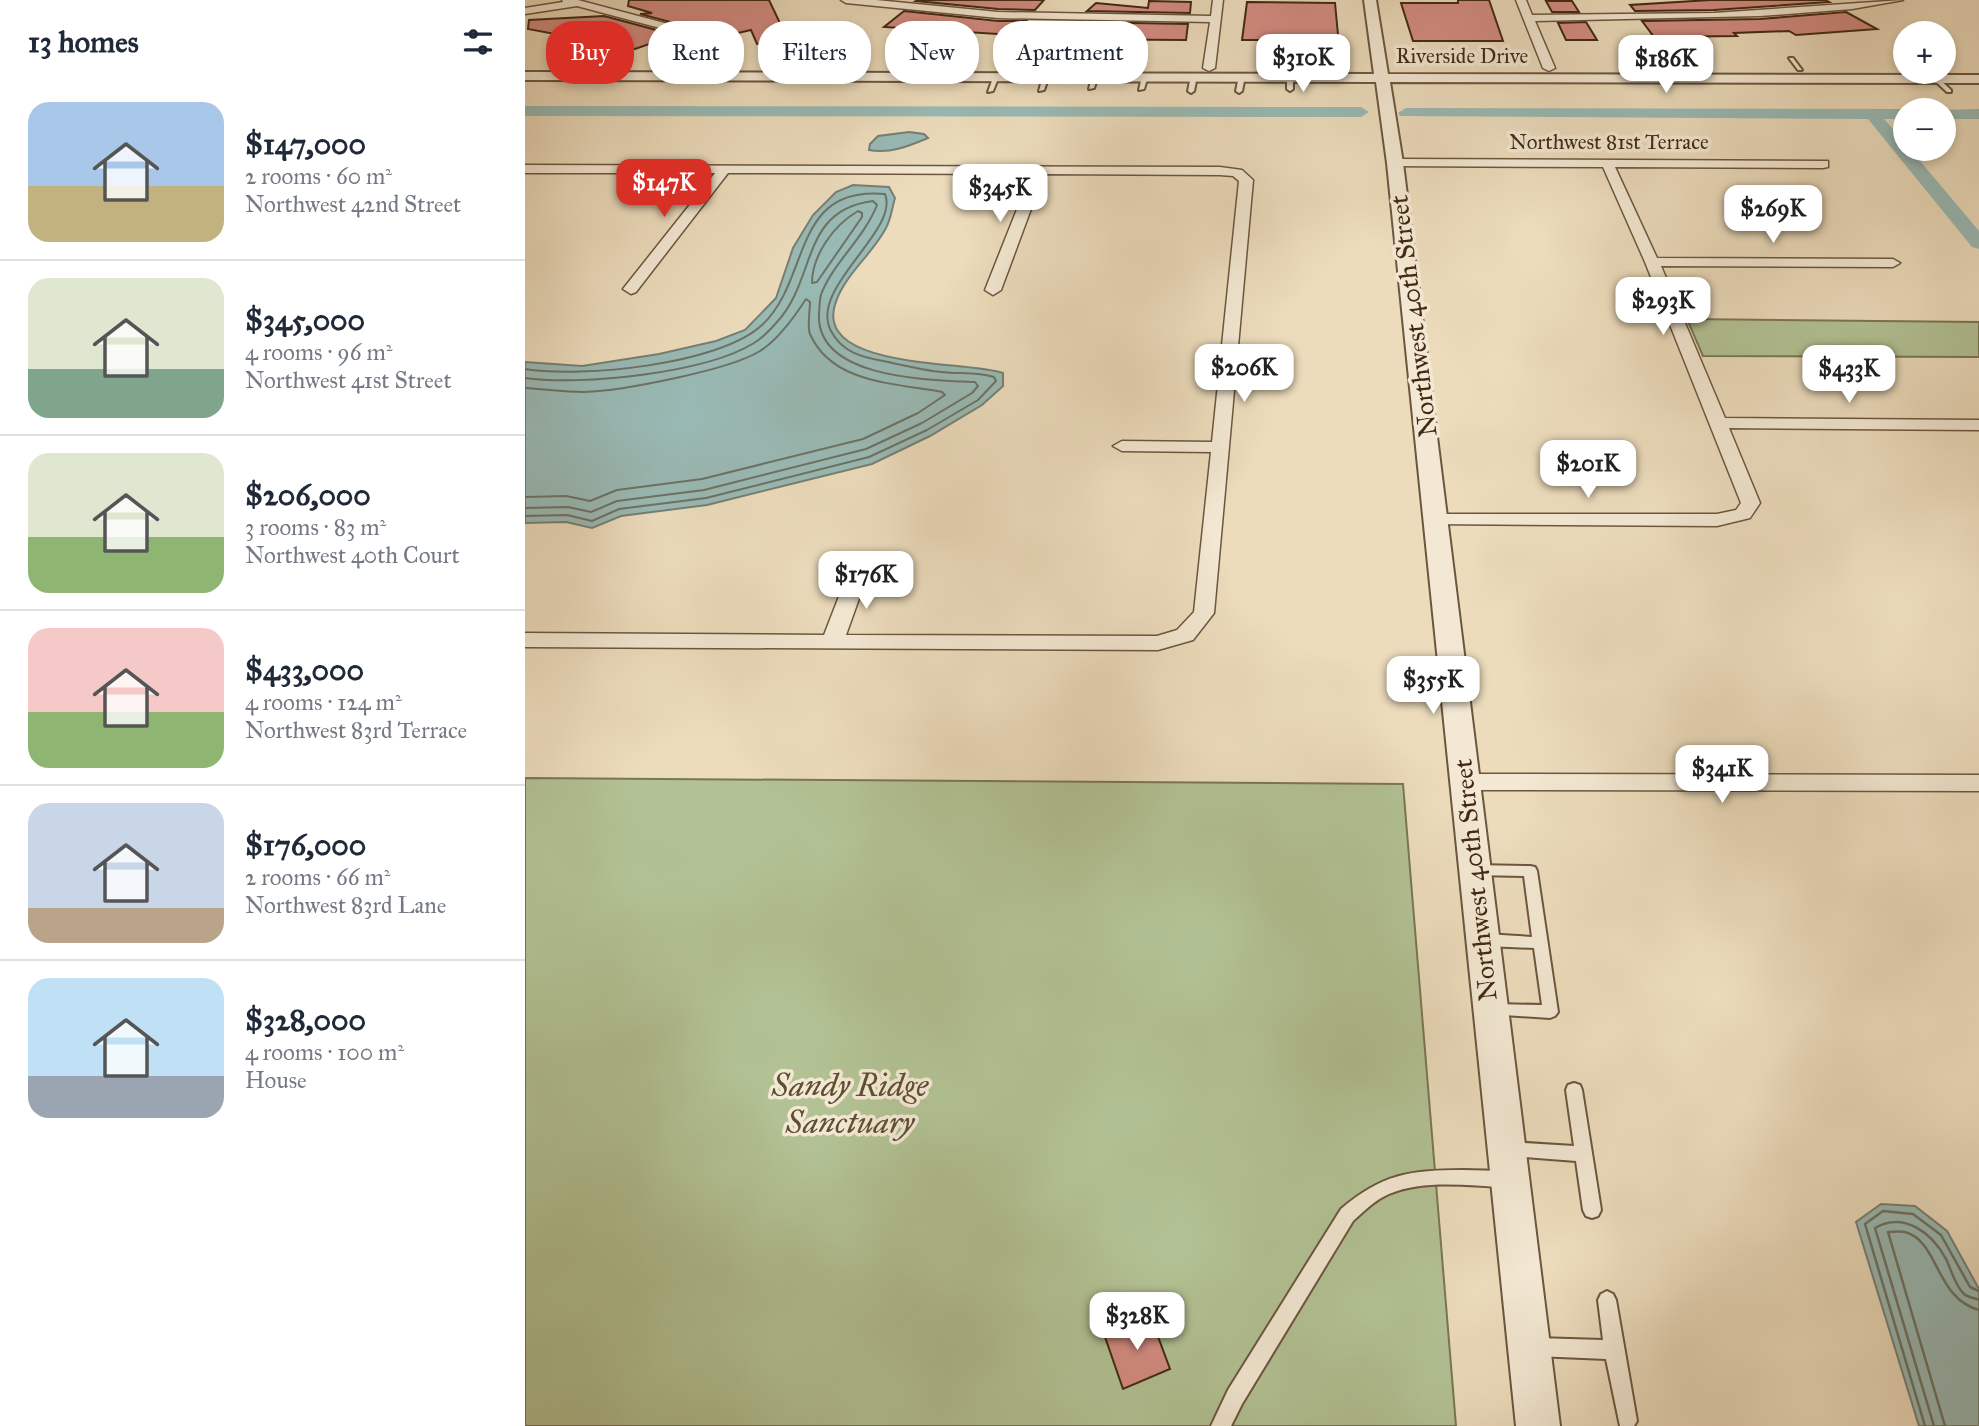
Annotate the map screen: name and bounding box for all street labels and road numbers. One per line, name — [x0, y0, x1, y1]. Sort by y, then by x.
street label: Riverside Drive — [1396, 43, 1528, 69]
street label: Northwest 81st Terrace — [1509, 129, 1709, 155]
street label: Northwest 40th Street — [1382, 193, 1444, 439]
street label: Northwest 40th Street — [1446, 757, 1504, 1003]

